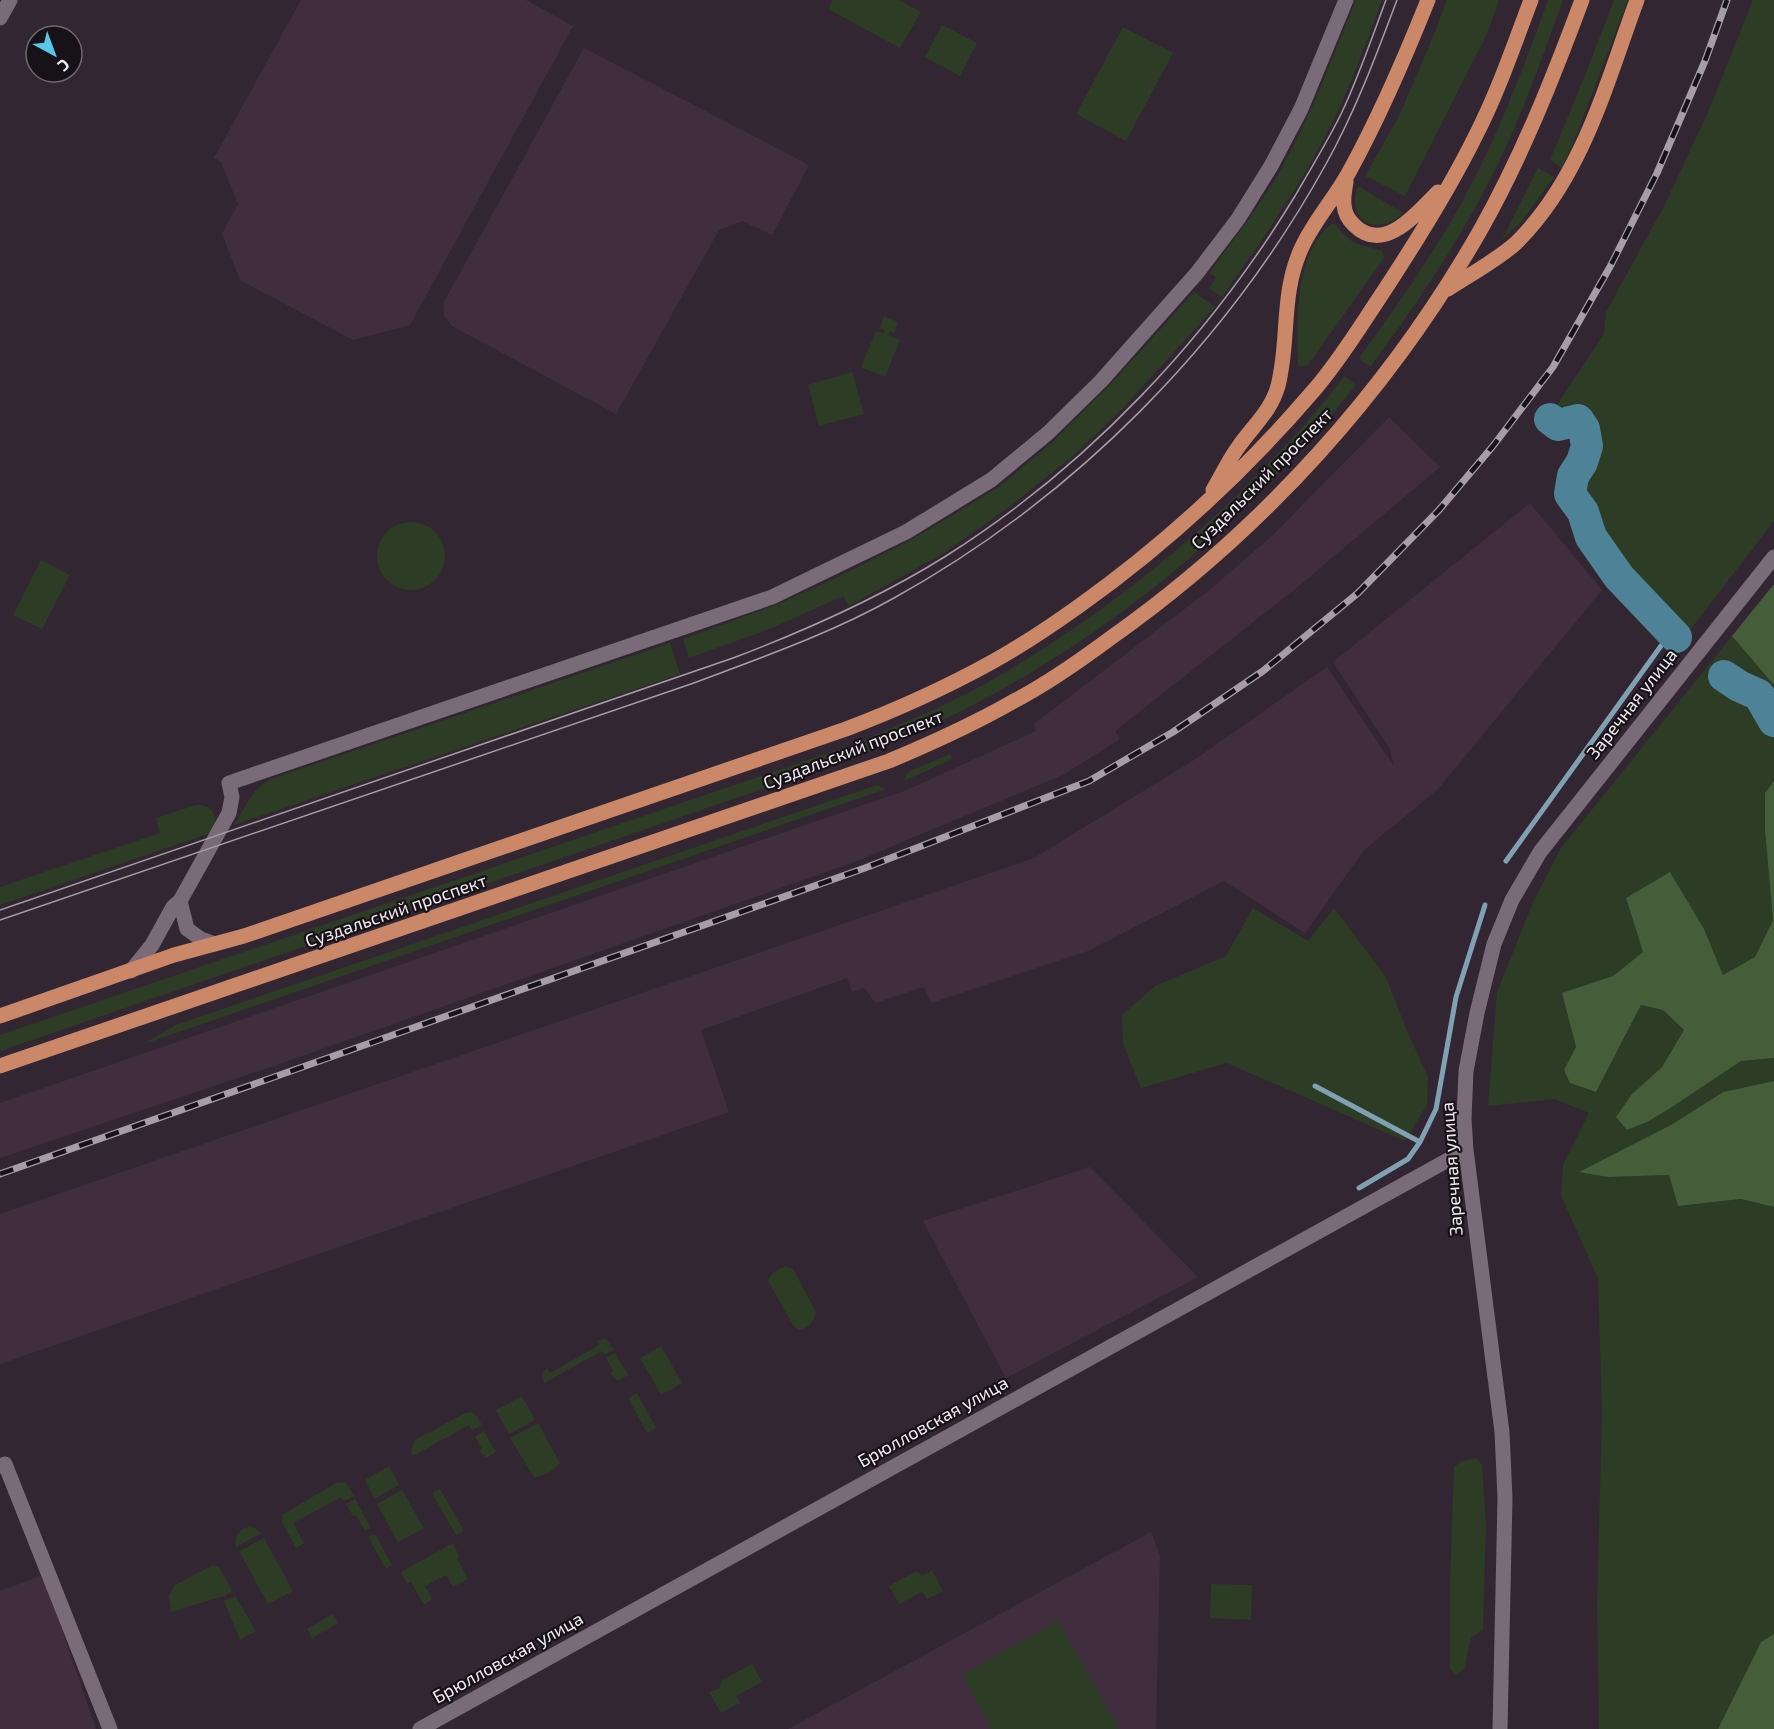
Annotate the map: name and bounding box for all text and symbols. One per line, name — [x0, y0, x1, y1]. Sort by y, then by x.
north arrow — [24, 24, 84, 84]
text: С — [54, 55, 74, 76]
street label: Суздальский проспект — [1186, 403, 1337, 553]
street label: Заречная улица — [1581, 644, 1681, 763]
street label: Суздальский проспект — [760, 705, 946, 793]
street label: Суздальский проспект — [302, 869, 490, 951]
street label: Заречная улица — [1435, 1101, 1467, 1237]
street label: Брюлловская улица — [853, 1371, 1012, 1472]
street label: Брюлловская улица — [428, 1607, 587, 1708]

